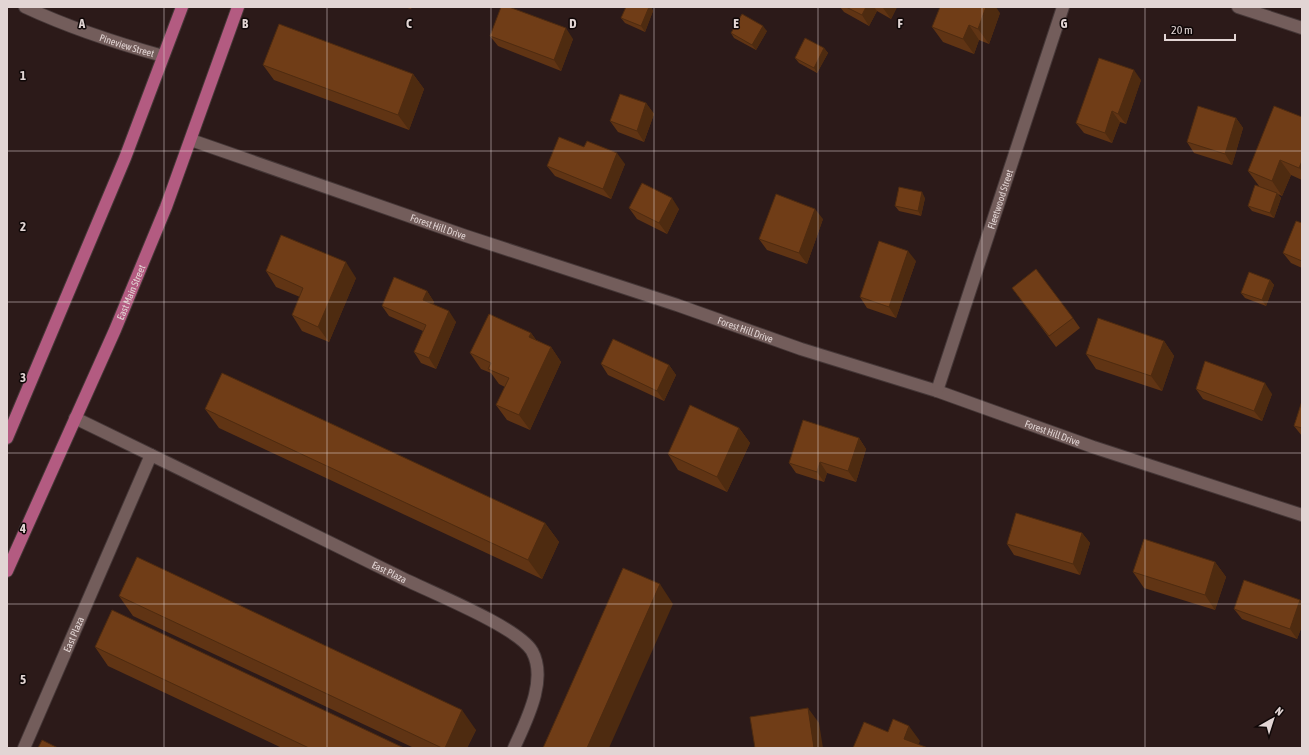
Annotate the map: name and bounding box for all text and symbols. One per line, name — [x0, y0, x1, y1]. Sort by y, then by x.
text: A — [78, 16, 86, 31]
text: B — [242, 16, 249, 31]
text: C — [406, 16, 412, 31]
text: D — [569, 16, 577, 31]
text: E — [733, 16, 739, 31]
text: F — [897, 16, 903, 31]
text: G — [1061, 16, 1068, 31]
scale bar — [1165, 16, 1235, 42]
text: 20 m — [1171, 23, 1193, 37]
street label: Pineview Street — [98, 32, 156, 59]
text: 1 — [20, 68, 26, 83]
street label: Fleetwood Street — [985, 168, 1015, 230]
street label: Forest Hill Drive — [409, 212, 468, 241]
text: 2 — [20, 219, 26, 234]
street label: East Main Street — [114, 263, 147, 321]
street label: Forest Hill Drive — [716, 314, 775, 344]
text: 3 — [20, 370, 26, 385]
street label: Forest Hill Drive — [1023, 418, 1082, 448]
text: 4 — [19, 521, 26, 536]
street label: East Plaza — [370, 559, 409, 585]
street label: East Plaza — [61, 615, 86, 653]
text: 5 — [20, 672, 26, 687]
north arrow — [1253, 699, 1293, 739]
text: N — [1273, 705, 1286, 718]

